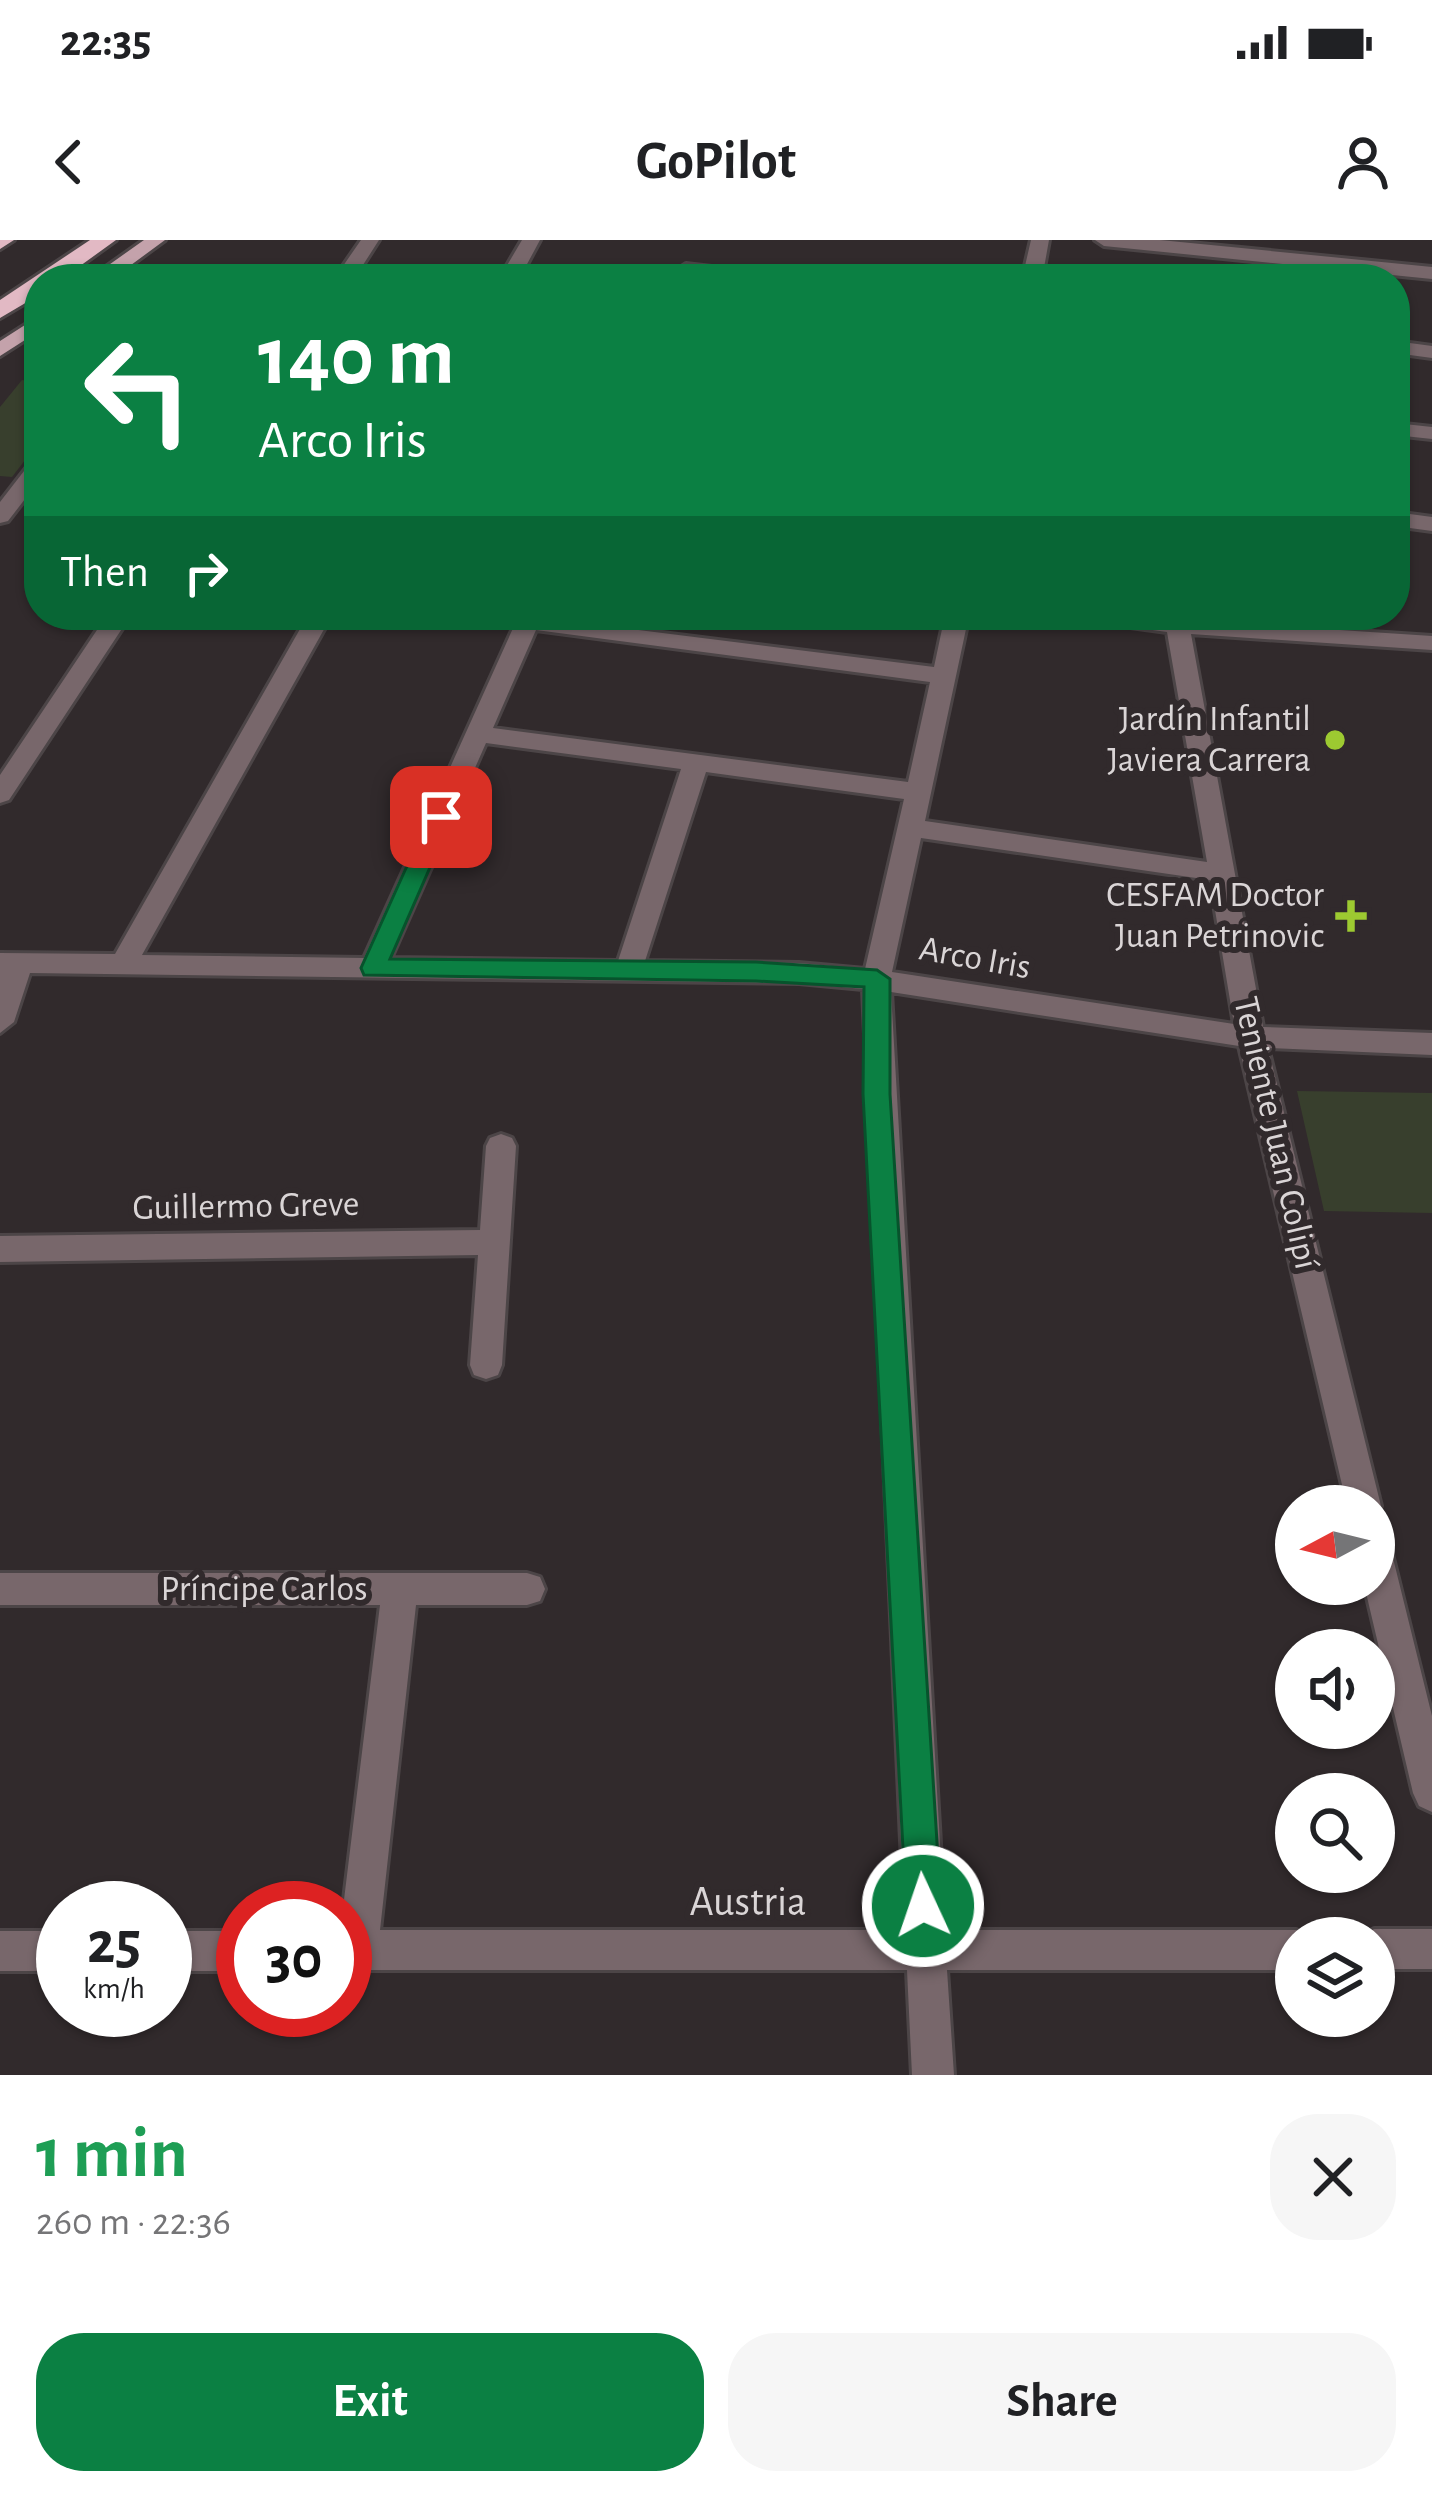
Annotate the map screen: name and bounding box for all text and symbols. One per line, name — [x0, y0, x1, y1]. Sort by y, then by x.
text: 22:35 — [60, 19, 152, 64]
icon: back — [36, 129, 102, 195]
icon: person — [1330, 129, 1396, 195]
text: GoPilot — [636, 135, 796, 189]
icon: left — [60, 312, 216, 468]
text: 140 m — [258, 316, 455, 400]
text: Arco Iris — [258, 414, 427, 468]
icon: right — [173, 540, 239, 606]
text: Then — [60, 550, 149, 595]
place label: Jardín Infantil Javiera Carrera — [1107, 701, 1311, 778]
marker: Jardín Infantil Javiera Carrera — [1322, 727, 1348, 753]
pin — [390, 766, 492, 868]
icon: arrive — [408, 784, 474, 850]
place label: CESFAM Doctor Juan Petrinovic — [1106, 877, 1324, 954]
marker: CESFAM Doctor Juan Petrinovic — [1335, 900, 1367, 932]
street label: Arco Iris — [916, 931, 1034, 985]
street label: Teniente Juan Colipí — [1227, 993, 1325, 1273]
street label: Guillermo Greve — [132, 1186, 360, 1226]
north arrow — [1275, 1485, 1395, 1605]
map controls — [1275, 1485, 1395, 2037]
street label: Príncipe Carlos — [160, 1571, 368, 1607]
button: sound — [1275, 1629, 1395, 1749]
button: search — [1275, 1773, 1395, 1893]
position arrow — [860, 1843, 986, 1969]
speed limit sign: 30 — [216, 1881, 372, 2037]
street label: Austria — [690, 1881, 806, 1923]
text: 25 — [87, 1914, 141, 1974]
button: layers — [1275, 1917, 1395, 2037]
text: km/h — [83, 1974, 145, 2004]
button: close — [1270, 2114, 1396, 2240]
text: 1 min — [36, 2118, 188, 2190]
text: 260 m · 22:36 — [36, 2203, 231, 2242]
button: Exit — [36, 2333, 704, 2471]
button: Share — [728, 2333, 1396, 2471]

